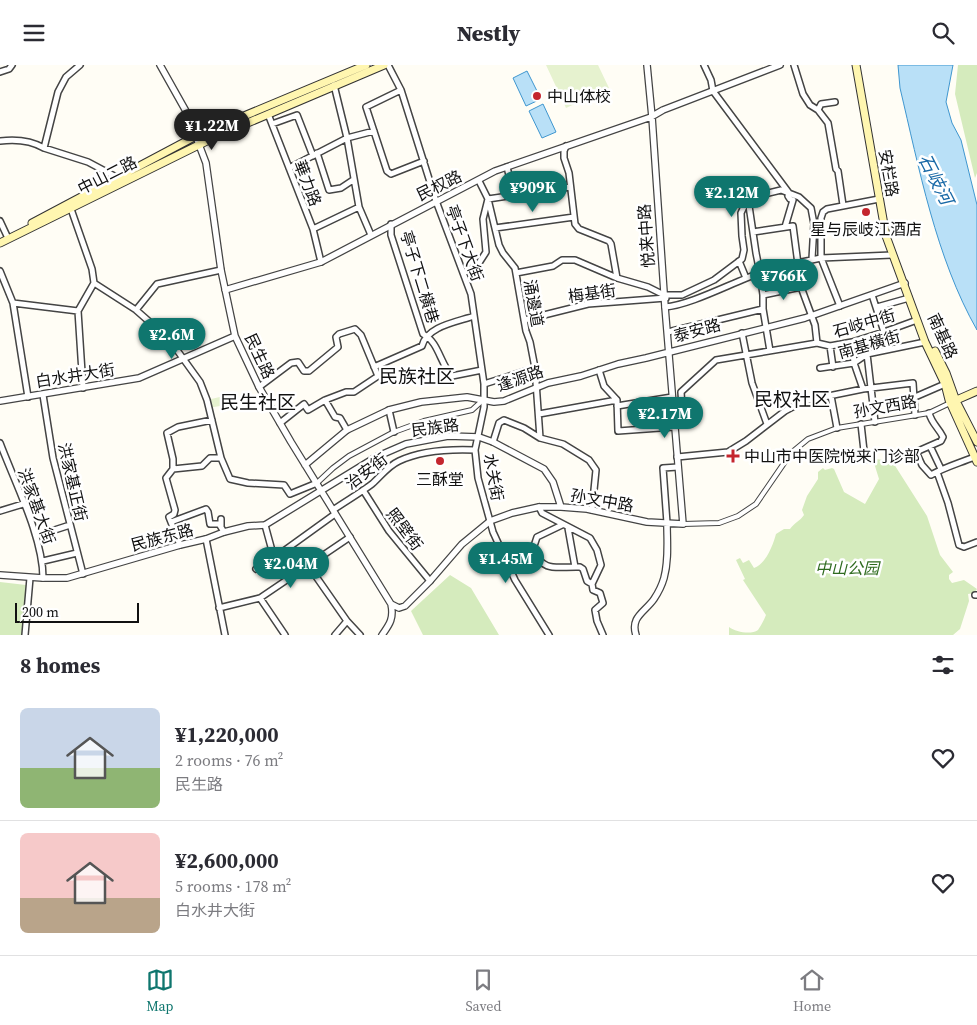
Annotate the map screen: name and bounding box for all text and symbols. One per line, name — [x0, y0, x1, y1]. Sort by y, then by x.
text: Nestly — [457, 18, 520, 48]
icon: menu — [20, 19, 48, 47]
icon: search — [929, 19, 957, 47]
place label: 中山体校 — [547, 85, 611, 107]
marker: 中山体校 — [531, 90, 543, 102]
pin: ¥1.22M — [171, 109, 253, 151]
text: ¥1.22M — [185, 114, 239, 136]
street label: 安栏路 — [874, 147, 904, 199]
water label: 石岐河 — [913, 149, 961, 211]
street label: 中山二路 — [73, 151, 141, 199]
street label: 華力路 — [289, 157, 327, 209]
street label: 民权路 — [413, 165, 465, 205]
pin: ¥909K — [498, 171, 568, 213]
pin: ¥2.12M — [691, 175, 773, 218]
text: ¥909K — [510, 176, 556, 198]
text: ¥2.12M — [705, 181, 759, 203]
street label: 亭子下大街 — [441, 202, 489, 284]
street label: 悦来中路 — [633, 203, 659, 269]
marker: 星与辰岐江酒店 — [860, 206, 872, 218]
place label: 星与辰岐江酒店 — [810, 218, 922, 240]
street label: 亭子下二橫巷 — [395, 228, 445, 326]
pin: ¥766K — [749, 259, 819, 301]
text: ¥766K — [761, 264, 807, 286]
street label: 涌邊道 — [519, 277, 549, 329]
street label: 梅基街 — [567, 279, 617, 307]
street label: 石岐中街 — [830, 304, 898, 342]
street label: 南基路 — [923, 310, 963, 362]
street label: 泰安路 — [671, 313, 723, 347]
pin: ¥2.6M — [137, 317, 207, 360]
text: ¥2.6M — [149, 323, 195, 345]
street label: 南基橫街 — [835, 325, 903, 363]
street label: 民生路 — [240, 330, 280, 382]
street label: 白水井大街 — [34, 358, 116, 392]
street label: 逢源路 — [494, 360, 546, 396]
district label: 民族社区 — [379, 363, 455, 389]
district label: 民权社区 — [754, 386, 830, 412]
district label: 民生社区 — [220, 389, 296, 415]
street label: 孙文西路 — [852, 390, 918, 422]
pin: ¥2.17M — [624, 397, 706, 439]
text: ¥2.17M — [638, 402, 692, 424]
street label: 民族路 — [410, 413, 460, 441]
street label: 洪家基正街 — [53, 441, 93, 523]
place label: 中山市中医院悦来门诊部 — [744, 445, 920, 467]
street label: 治安街 — [340, 448, 392, 494]
marker: 中山市中医院悦来门诊部 — [726, 449, 740, 463]
street label: 水关街 — [479, 451, 509, 503]
marker: 三酥堂 — [434, 455, 446, 467]
street label: 洪家基大街 — [13, 465, 61, 547]
place label: 三酥堂 — [416, 468, 464, 490]
street label: 孙文中路 — [569, 484, 635, 516]
street label: 照壁街 — [382, 503, 428, 555]
street label: 民族东路 — [128, 518, 196, 556]
pin: ¥1.45M — [465, 541, 547, 584]
pin: ¥2.04M — [250, 547, 332, 589]
text: ¥1.45M — [479, 547, 533, 569]
text: ¥2.04M — [264, 552, 318, 574]
park label: 中山公园 — [815, 557, 881, 579]
scale bar — [15, 600, 139, 623]
text: 200 m — [22, 602, 59, 622]
text: 8 homes — [20, 651, 100, 680]
icon: filters — [929, 651, 957, 679]
text: ¥1,220,000 — [175, 720, 279, 749]
icon: home — [60, 728, 120, 788]
icon: heart — [929, 744, 957, 772]
text: 2 rooms · 76 m² — [175, 749, 283, 771]
text: 民生路 — [175, 773, 223, 795]
text: ¥2,600,000 — [175, 846, 279, 875]
icon: home — [60, 853, 120, 913]
icon: heart — [929, 869, 957, 897]
text: 5 rooms · 178 m² — [175, 875, 291, 897]
text: 白水井大街 — [175, 899, 255, 921]
tab: Map — [146, 966, 174, 1016]
tab: Saved — [465, 966, 501, 1016]
tab: Home — [793, 966, 831, 1016]

